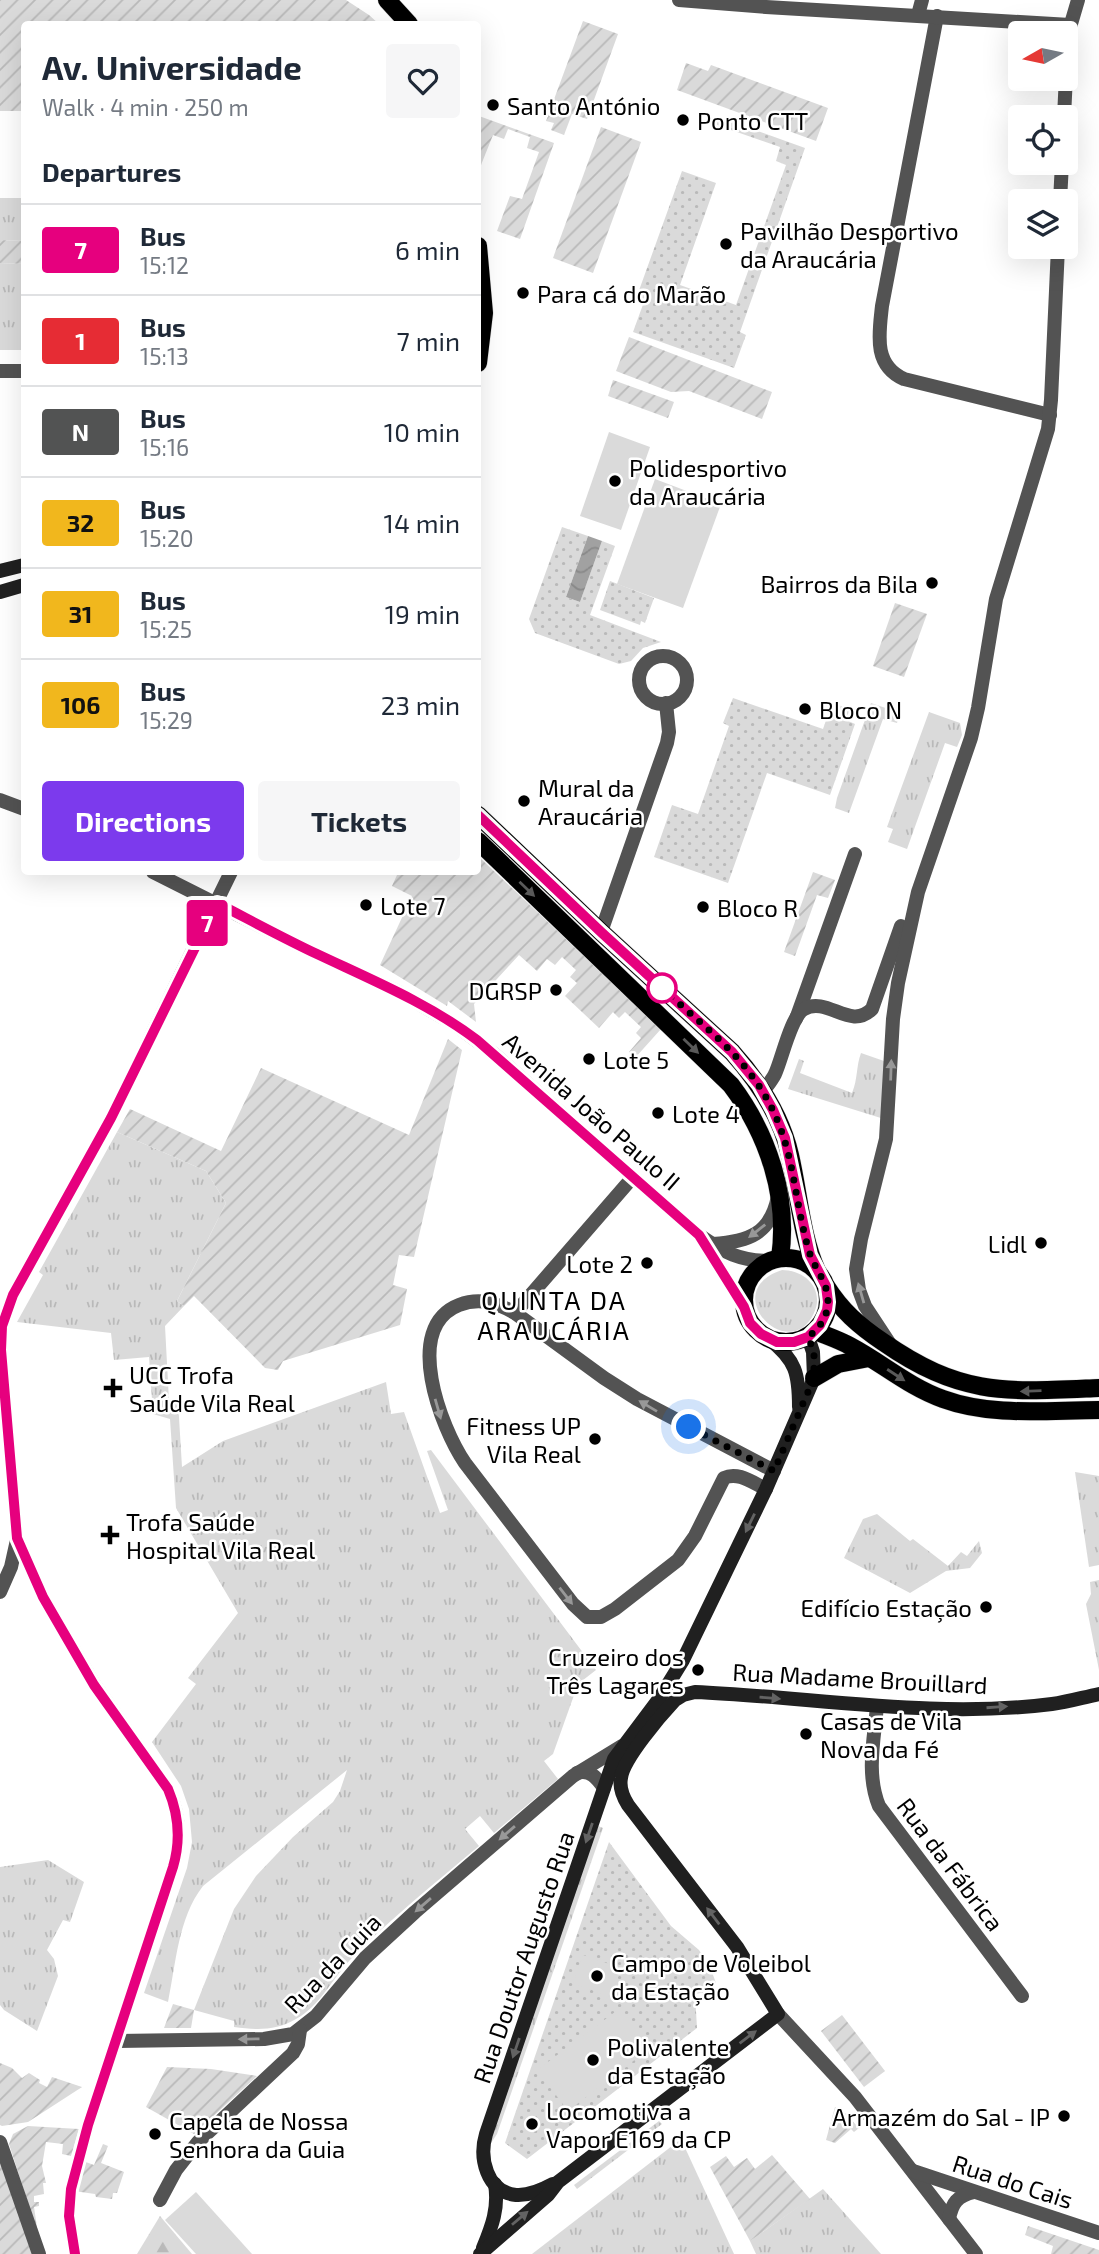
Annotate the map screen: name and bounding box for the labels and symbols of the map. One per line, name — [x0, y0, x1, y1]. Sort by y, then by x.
north arrow — [1008, 21, 1078, 91]
place label: Santo António — [507, 91, 660, 120]
marker: Santo António — [485, 97, 501, 113]
place label: Ponto CTT — [697, 106, 808, 135]
marker: Ponto CTT — [675, 112, 691, 128]
place label: Pavilhão Desportivo da Araucária — [740, 216, 959, 273]
marker: Pavilhão Desportivo da Araucária — [718, 236, 734, 252]
place label: Para cá do Marão — [537, 279, 726, 308]
marker: Para cá do Marão — [515, 285, 531, 301]
place label: Polidesportivo da Araucária — [629, 453, 787, 510]
marker: Polidesportivo da Araucária — [607, 473, 623, 489]
place label: Bairros da Bila — [760, 569, 918, 598]
marker: Bairros da Bila — [924, 575, 940, 591]
place label: Bloco N — [819, 695, 902, 724]
marker: Bloco N — [797, 701, 813, 717]
place label: Mural da Araucária — [538, 773, 643, 830]
marker: Mural da Araucária — [516, 793, 532, 809]
one-way arrow — [518, 880, 535, 896]
place label: Lote 7 — [380, 891, 446, 920]
place label: Bloco R — [717, 893, 798, 922]
marker: Lote 7 — [358, 897, 374, 913]
marker: Bloco R — [695, 899, 711, 915]
line badge: 7 — [184, 900, 230, 946]
unlabelled marker — [647, 973, 677, 1003]
place label: DGRSP — [469, 976, 542, 1005]
marker: DGRSP — [548, 982, 564, 998]
street label: Avenida João Paulo II — [498, 1026, 686, 1196]
one-way arrow — [682, 1038, 699, 1054]
place label: Lote 5 — [603, 1045, 669, 1074]
marker: Lote 5 — [581, 1051, 597, 1067]
one-way arrow — [885, 1058, 896, 1080]
place label: Lote 4 — [672, 1099, 740, 1128]
marker: Lote 4 — [650, 1105, 666, 1121]
one-way arrow — [748, 1224, 766, 1239]
place label: Lidl — [988, 1229, 1027, 1258]
marker: Lidl — [1033, 1235, 1049, 1251]
place label: Lote 2 — [566, 1249, 633, 1278]
marker: Lote 2 — [639, 1255, 655, 1271]
one-way arrow — [855, 1282, 865, 1303]
district label: QUINTA DA ARAUCÁRIA — [477, 1284, 631, 1345]
place label: UCC Trofa Saúde Vila Real — [129, 1360, 295, 1417]
one-way arrow — [887, 1368, 906, 1381]
marker: UCC Trofa Saúde Vila Real — [103, 1378, 123, 1398]
one-way arrow — [1020, 1385, 1042, 1396]
one-way arrow — [434, 1399, 444, 1420]
one-way arrow — [639, 1400, 658, 1412]
your location — [671, 1409, 706, 1444]
place label: Fitness UP Vila Real — [466, 1411, 581, 1468]
marker: Fitness UP Vila Real — [587, 1431, 603, 1447]
place label: Trofa Saúde Hospital Vila Real — [126, 1507, 315, 1564]
one-way arrow — [744, 1513, 756, 1533]
marker: Trofa Saúde Hospital Vila Real — [100, 1525, 120, 1545]
one-way arrow — [559, 1586, 574, 1604]
place label: Edifício Estação — [801, 1593, 972, 1623]
marker: Edifício Estação — [978, 1599, 994, 1615]
place label: Cruzeiro dos Três Lagares — [546, 1642, 684, 1699]
street label: Rua Madame Brouillard — [732, 1657, 988, 1699]
marker: Cruzeiro dos Três Lagares — [690, 1662, 706, 1678]
one-way arrow — [759, 1693, 781, 1704]
one-way arrow — [986, 1701, 1008, 1712]
place label: Casas de Vila Nova da Fé — [820, 1706, 962, 1763]
marker: Casas de Vila Nova da Fé — [798, 1726, 814, 1742]
street label: Rua da Fábrica — [892, 1792, 1010, 1936]
one-way arrow — [583, 1822, 594, 1843]
one-way arrow — [498, 1825, 515, 1840]
street label: Rua Doutor Augusto Rua — [466, 1827, 580, 2087]
one-way arrow — [414, 1897, 431, 1912]
street label: Rua da Guia — [277, 1907, 387, 2019]
one-way arrow — [707, 1907, 721, 1925]
place label: Campo de Voleibol da Estação — [611, 1948, 811, 2006]
marker: Campo de Voleibol da Estação — [589, 1968, 605, 1984]
one-way arrow — [739, 2029, 757, 2044]
place label: Polivalente da Estação — [607, 2032, 730, 2090]
one-way arrow — [238, 2033, 260, 2045]
one-way arrow — [510, 2038, 521, 2059]
marker: Polivalente da Estação — [585, 2052, 601, 2068]
place label: Locomotiva a Vapor E169 da CP — [546, 2096, 731, 2153]
place label: Armazém do Sal - IP — [832, 2102, 1050, 2131]
place label: Capela de Nossa Senhora da Guia — [169, 2106, 348, 2163]
marker: Armazém do Sal - IP — [1056, 2108, 1072, 2124]
marker: Locomotiva a Vapor E169 da CP — [524, 2116, 540, 2132]
marker: Capela de Nossa Senhora da Guia — [147, 2126, 163, 2142]
street label: Rua do Cais — [949, 2148, 1077, 2214]
one-way arrow — [512, 2211, 529, 2226]

